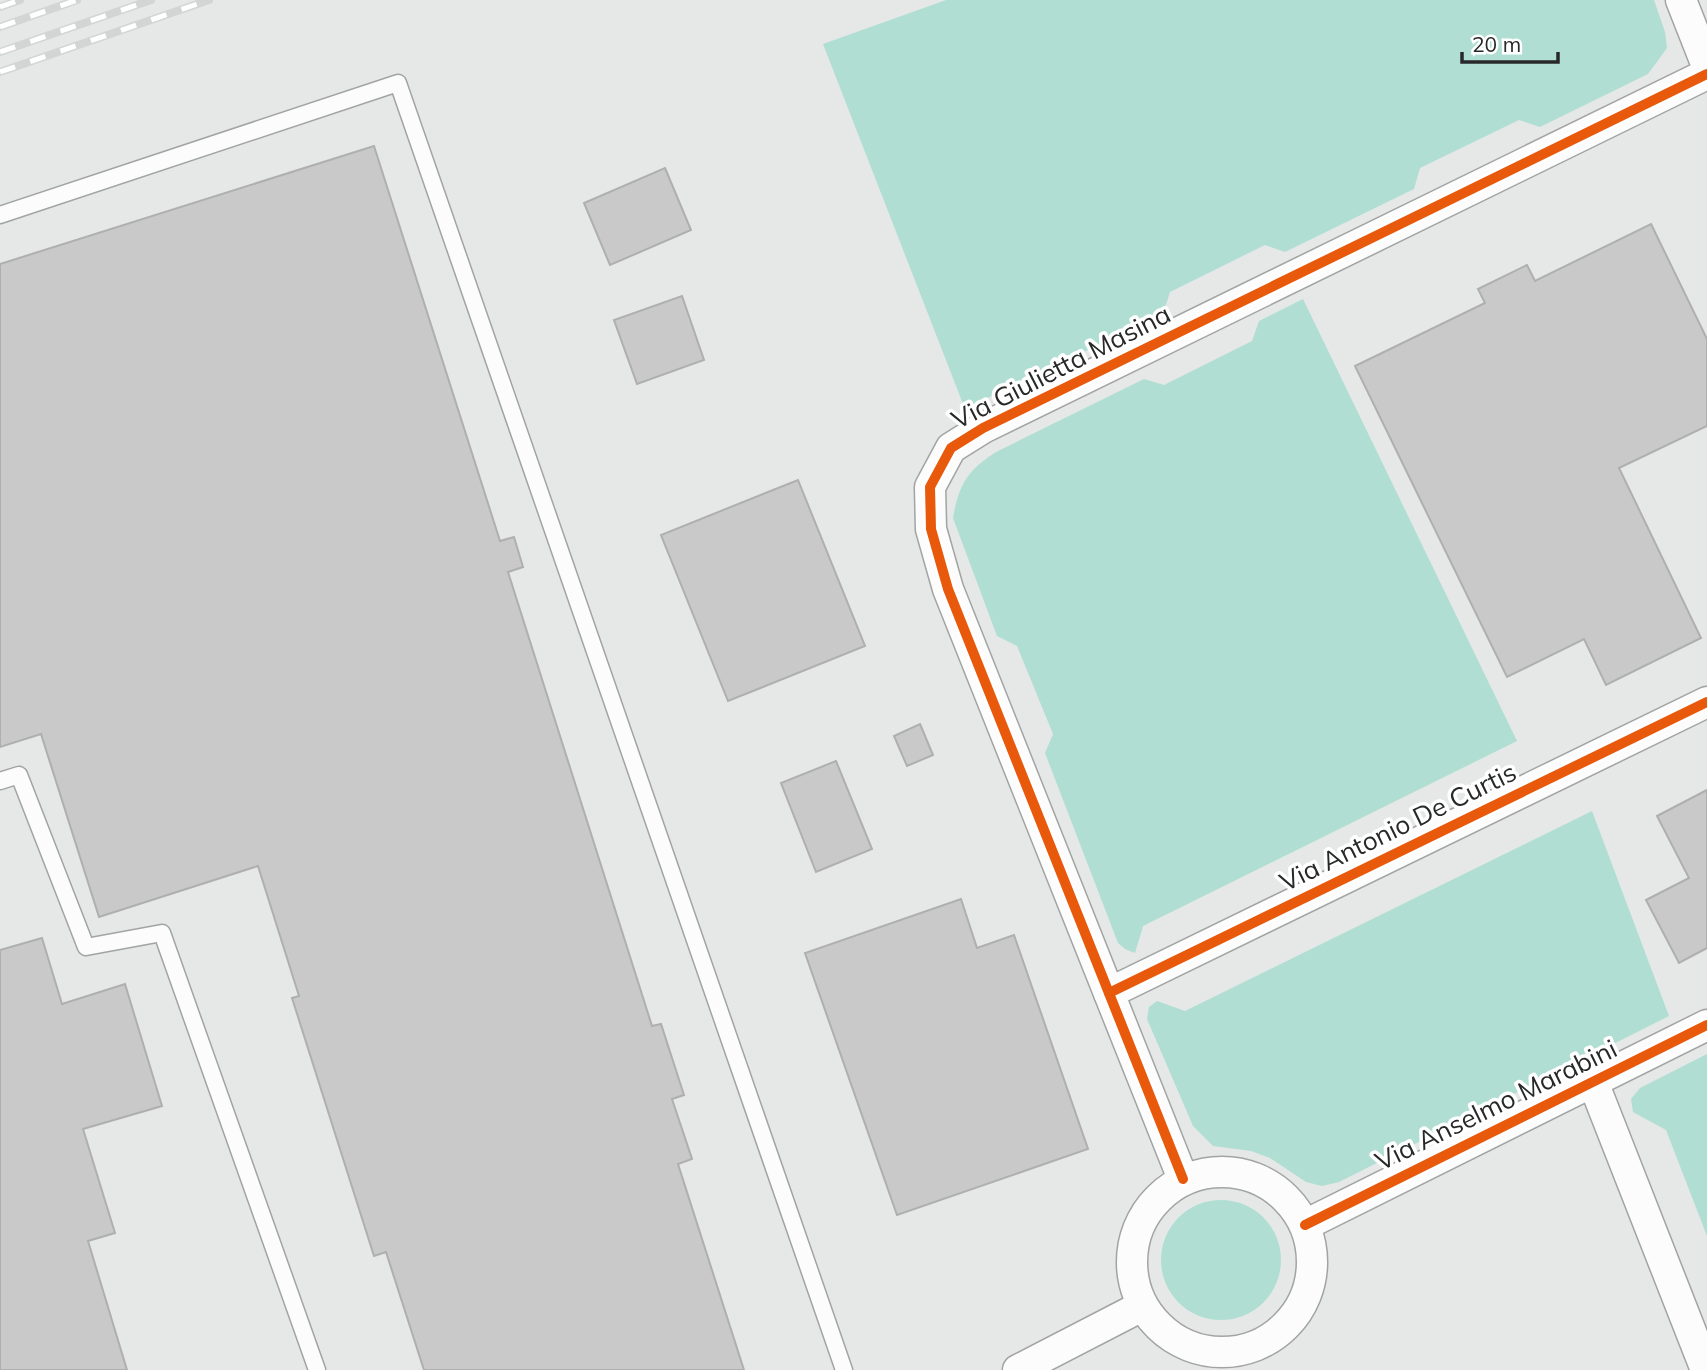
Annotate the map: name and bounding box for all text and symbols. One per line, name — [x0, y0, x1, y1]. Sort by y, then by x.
scale bar — [1462, 21, 1558, 65]
text: 20 m — [1472, 31, 1521, 57]
street label: Via Giulietta Masina — [946, 297, 1176, 436]
street label: Via Antonio De Curtis — [1274, 755, 1521, 898]
street label: Via Anselmo Marabini — [1370, 1032, 1622, 1177]

